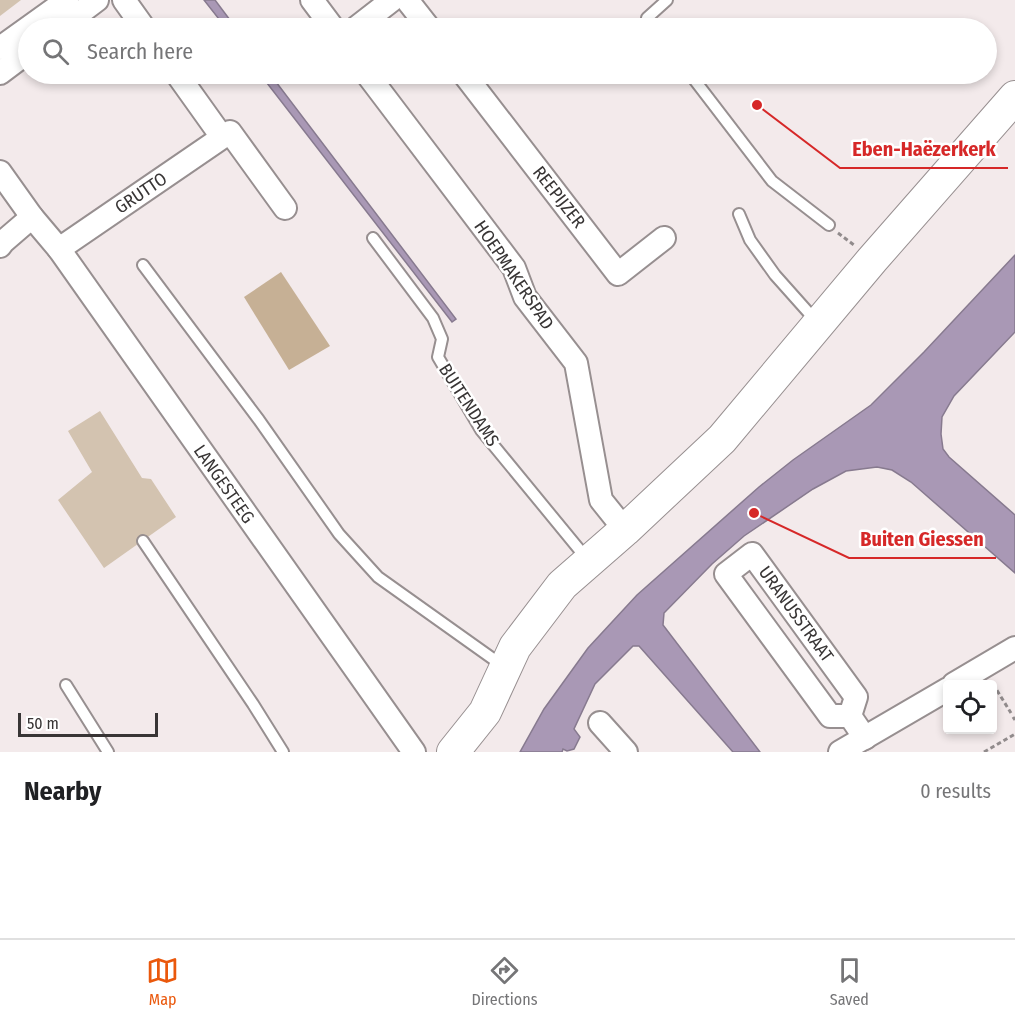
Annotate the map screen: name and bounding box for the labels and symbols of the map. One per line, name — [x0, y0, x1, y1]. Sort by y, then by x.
callout: Eben-Haëzerkerk — [840, 130, 1008, 168]
text: Eben-Haëzerkerk — [852, 137, 997, 161]
street label: REEPIJZER — [528, 162, 590, 232]
street label: GRUTTO — [111, 168, 171, 218]
street label: HOEPMAKERSPAD — [469, 216, 559, 334]
street label: BUITENDAMS — [434, 360, 504, 450]
street label: LANGESTEEG — [189, 441, 259, 527]
callout: Buiten Giessen — [849, 520, 996, 558]
text: Buiten Giessen — [860, 527, 984, 551]
street label: URANUSSTRAAT — [754, 562, 838, 667]
scale bar — [18, 710, 158, 738]

